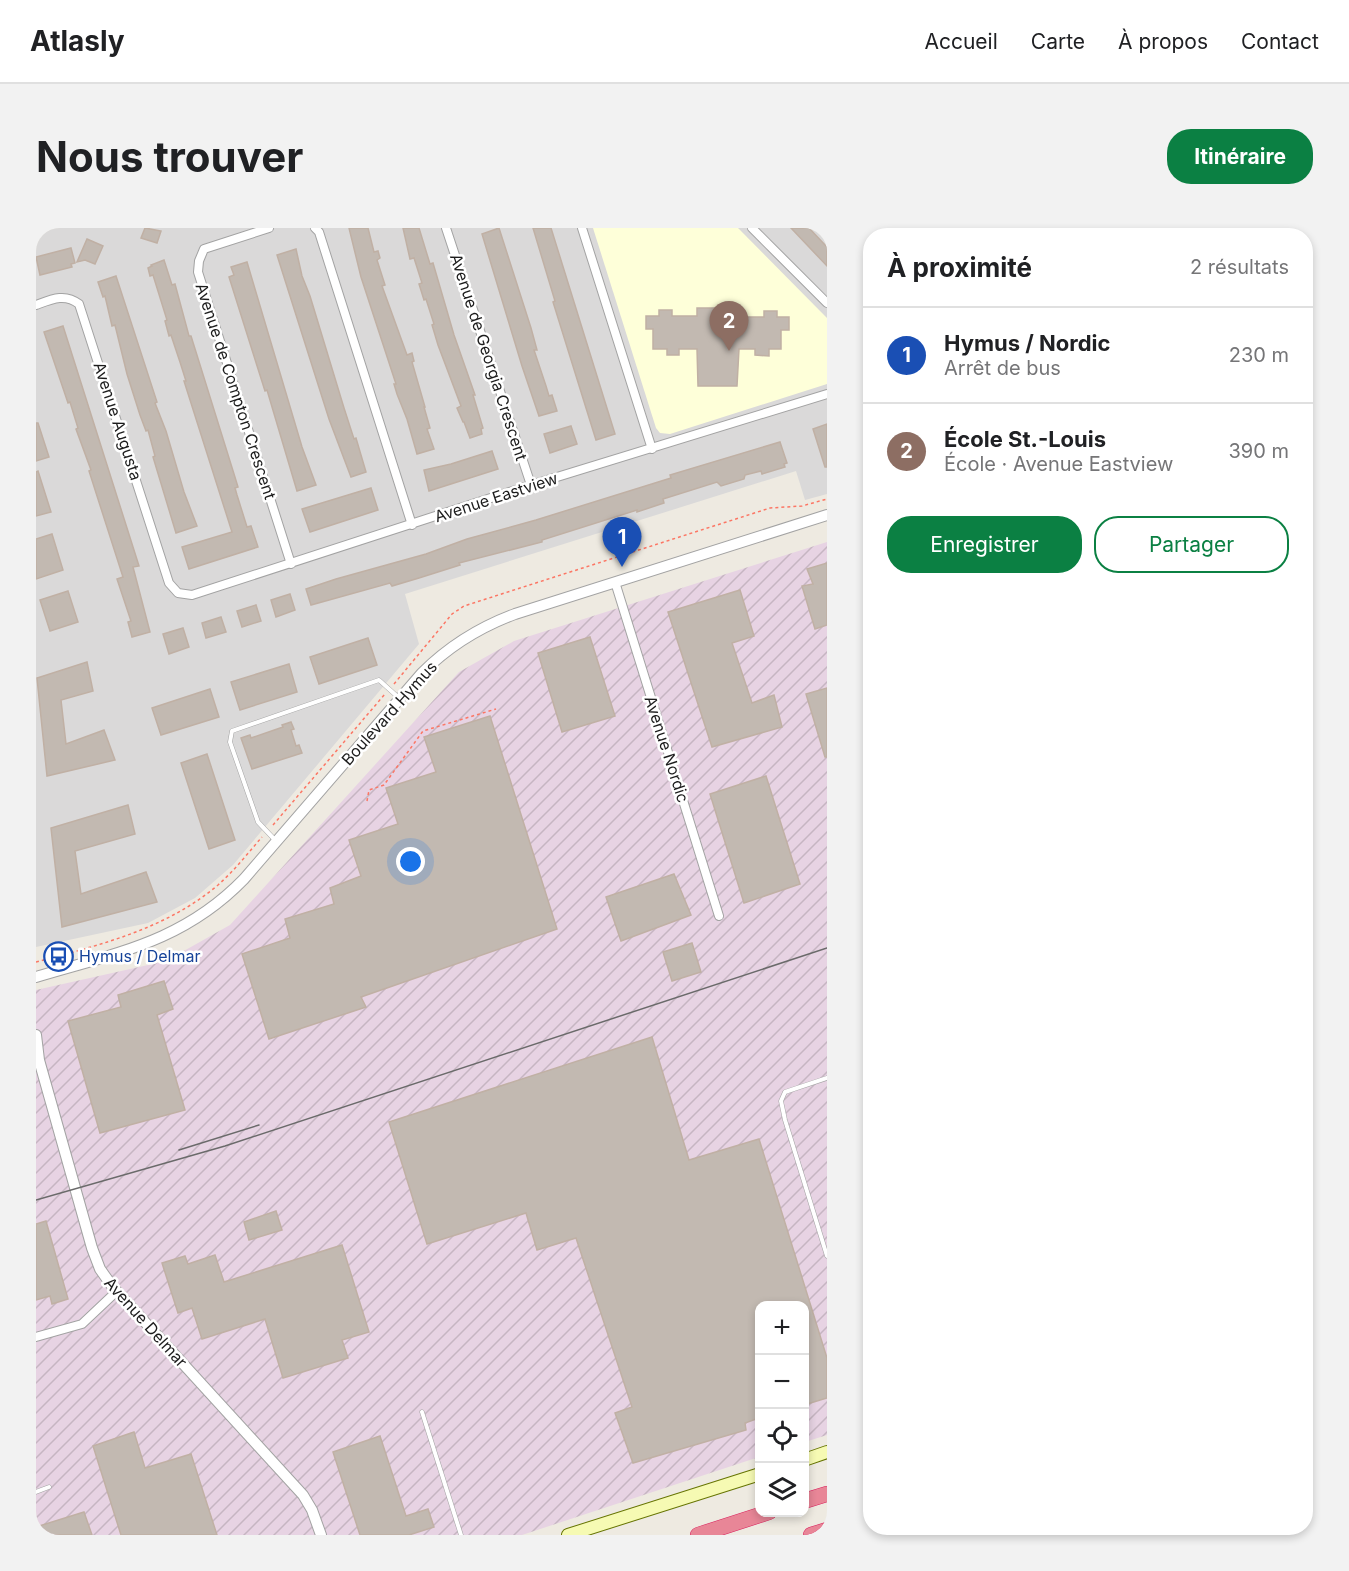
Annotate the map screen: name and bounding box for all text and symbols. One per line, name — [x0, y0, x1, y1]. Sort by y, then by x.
text: Atlasly — [30, 24, 125, 58]
text: Accueil — [924, 29, 998, 54]
text: Carte — [1031, 29, 1085, 54]
text: À propos — [1118, 29, 1208, 54]
text: Contact — [1241, 29, 1319, 54]
button: Itinéraire — [1167, 129, 1313, 184]
text: Nous trouver — [36, 131, 303, 182]
street label: Avenue de Georgia Crescent — [446, 251, 532, 463]
text: À proximité — [887, 252, 1032, 283]
text: 2 résultats — [1190, 255, 1289, 279]
street label: Avenue de Compton Crescent — [192, 280, 280, 502]
pin: 2 — [710, 302, 748, 351]
text: Hymus / Nordic — [944, 330, 1110, 356]
text: 1 — [902, 343, 911, 367]
text: 230 m — [1229, 343, 1289, 367]
text: Arrêt de bus — [944, 356, 1061, 380]
street label: Avenue Augusta — [89, 359, 147, 483]
text: École St.-Louis — [944, 426, 1106, 452]
text: 2 — [900, 439, 913, 463]
text: 390 m — [1228, 439, 1289, 463]
text: École · Avenue Eastview — [944, 452, 1173, 476]
street label: Avenue Eastview — [432, 468, 560, 526]
button: Enregistrer — [887, 516, 1082, 573]
button: Partager — [1094, 516, 1289, 573]
pin: 1 — [602, 518, 642, 567]
street label: Boulevard Hymus — [337, 657, 441, 769]
street label: Avenue Nordic — [640, 693, 694, 805]
your location — [396, 847, 425, 876]
bus stop icon: Hymus / Delmar — [42, 940, 74, 972]
place label: Hymus / Delmar — [79, 946, 200, 966]
street label: Avenue Delmar — [100, 1273, 192, 1371]
map controls — [755, 1301, 809, 1517]
button: + — [755, 1301, 809, 1355]
button: − — [755, 1355, 809, 1409]
button: locate — [755, 1409, 809, 1463]
button: layers — [755, 1463, 809, 1517]

